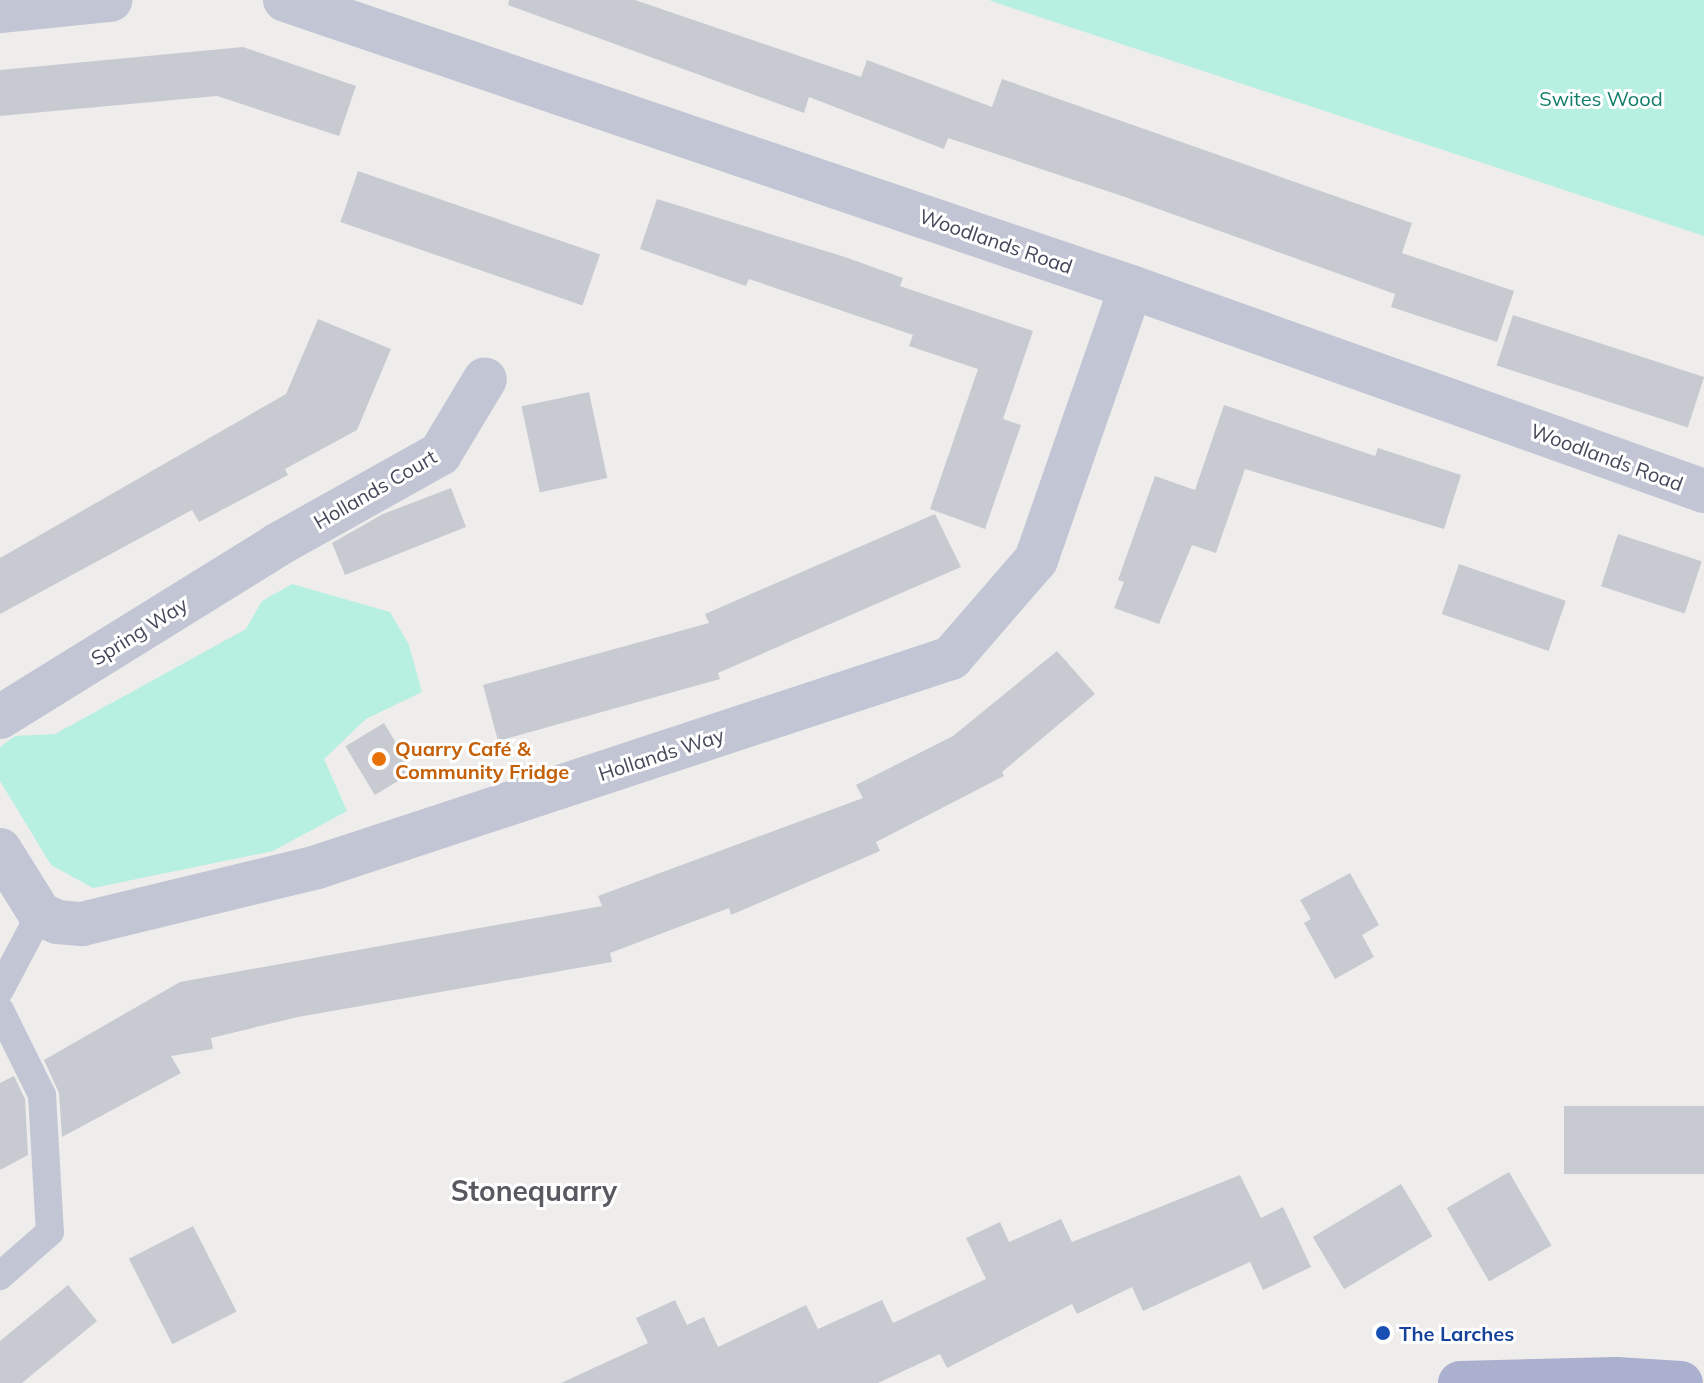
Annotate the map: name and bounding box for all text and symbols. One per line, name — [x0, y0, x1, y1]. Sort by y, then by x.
park label: Swites Wood — [1539, 86, 1663, 110]
street label: Woodlands Road — [916, 204, 1076, 278]
street label: Woodlands Road — [1527, 418, 1687, 496]
street label: Hollands Court — [309, 444, 441, 534]
street label: Spring Way — [86, 592, 192, 670]
street label: Hollands Way — [595, 722, 727, 786]
place label: Quarry Café & Community Fridge — [395, 736, 569, 783]
marker: Quarry Café & Community Fridge — [370, 750, 388, 768]
district label: Stonequarry — [451, 1174, 617, 1208]
place label: The Larches — [1399, 1321, 1514, 1345]
marker: The Larches — [1374, 1324, 1392, 1342]

